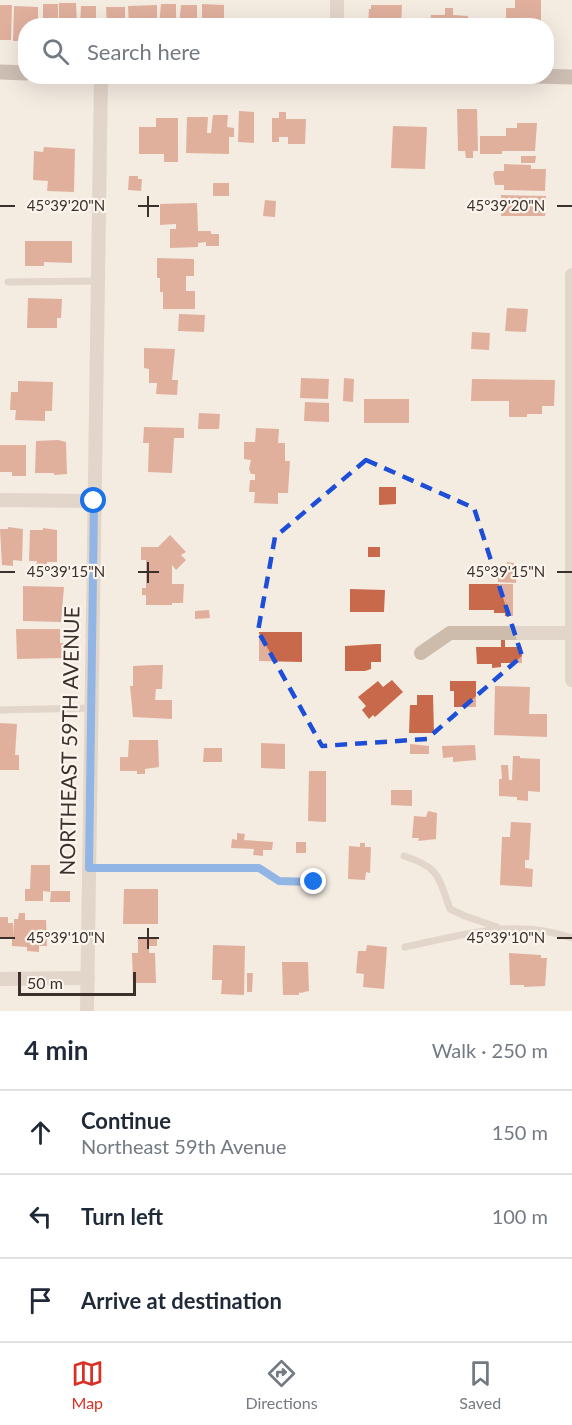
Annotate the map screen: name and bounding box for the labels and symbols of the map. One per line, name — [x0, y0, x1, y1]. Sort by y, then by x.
text: 45°39'20"N — [27, 196, 105, 214]
text: 45°39'20"N — [467, 196, 545, 214]
route start — [80, 487, 106, 513]
text: 45°39'15"N — [27, 562, 105, 580]
text: 45°39'15"N — [467, 562, 545, 580]
street label: NORTHEAST 59TH AVENUE — [54, 606, 83, 876]
route end — [300, 868, 326, 894]
text: 45°39'10"N — [27, 928, 105, 946]
text: 45°39'10"N — [467, 928, 545, 946]
scale bar — [18, 969, 136, 996]

